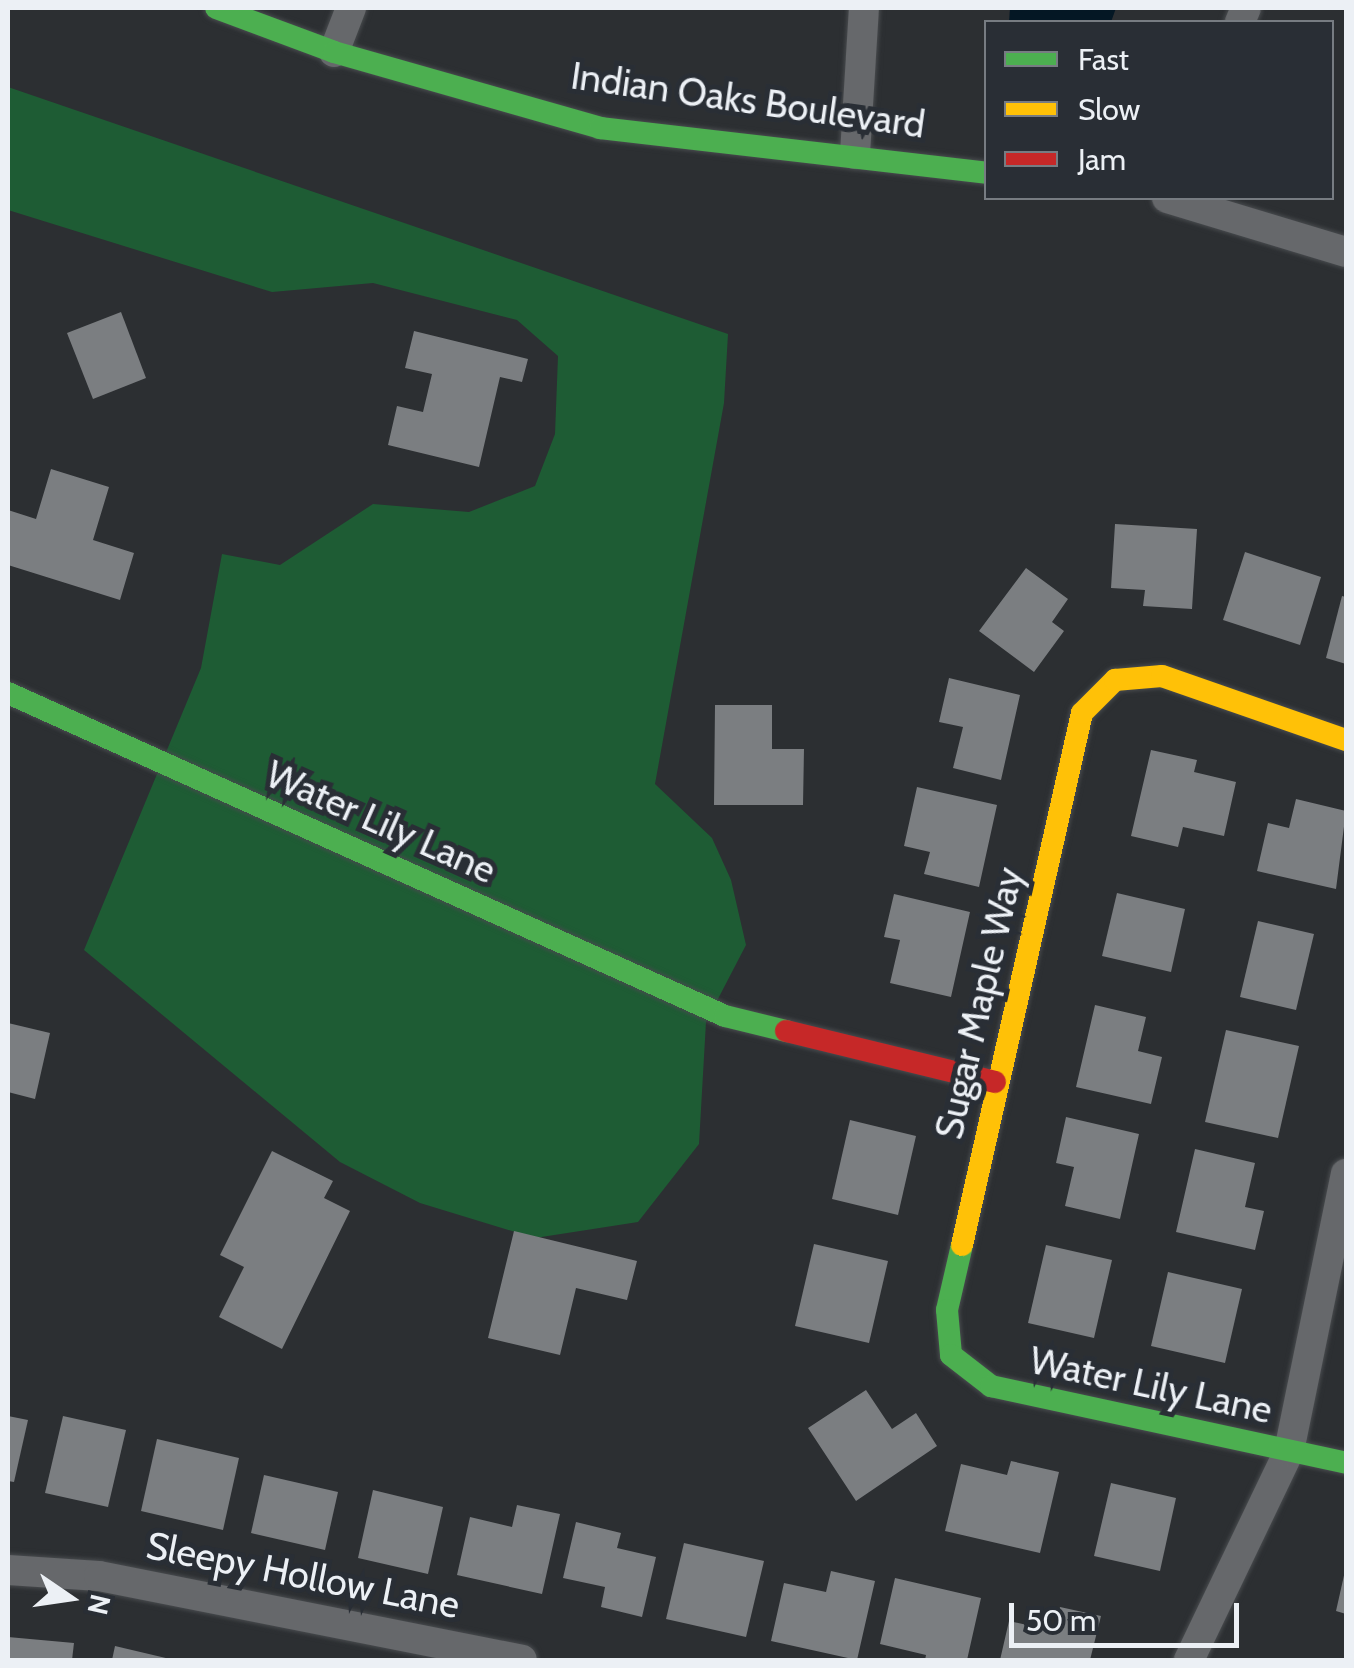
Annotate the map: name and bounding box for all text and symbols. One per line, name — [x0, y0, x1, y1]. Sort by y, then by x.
legend — [984, 20, 1334, 200]
text: Fast — [1078, 41, 1129, 78]
street label: Indian Oaks Boulevard — [568, 53, 928, 147]
text: Slow — [1078, 91, 1140, 128]
text: Jam — [1078, 141, 1126, 178]
street label: Water Lily Lane — [259, 751, 503, 893]
street label: Sugar Maple Way — [926, 863, 1032, 1143]
street label: Water Lily Lane — [1026, 1337, 1276, 1433]
street label: Sleepy Hollow Lane — [143, 1522, 463, 1628]
north arrow — [20, 1548, 120, 1648]
scale bar — [1014, 1583, 1244, 1645]
text: N — [80, 1591, 118, 1618]
text: 50 m — [1026, 1602, 1096, 1639]

